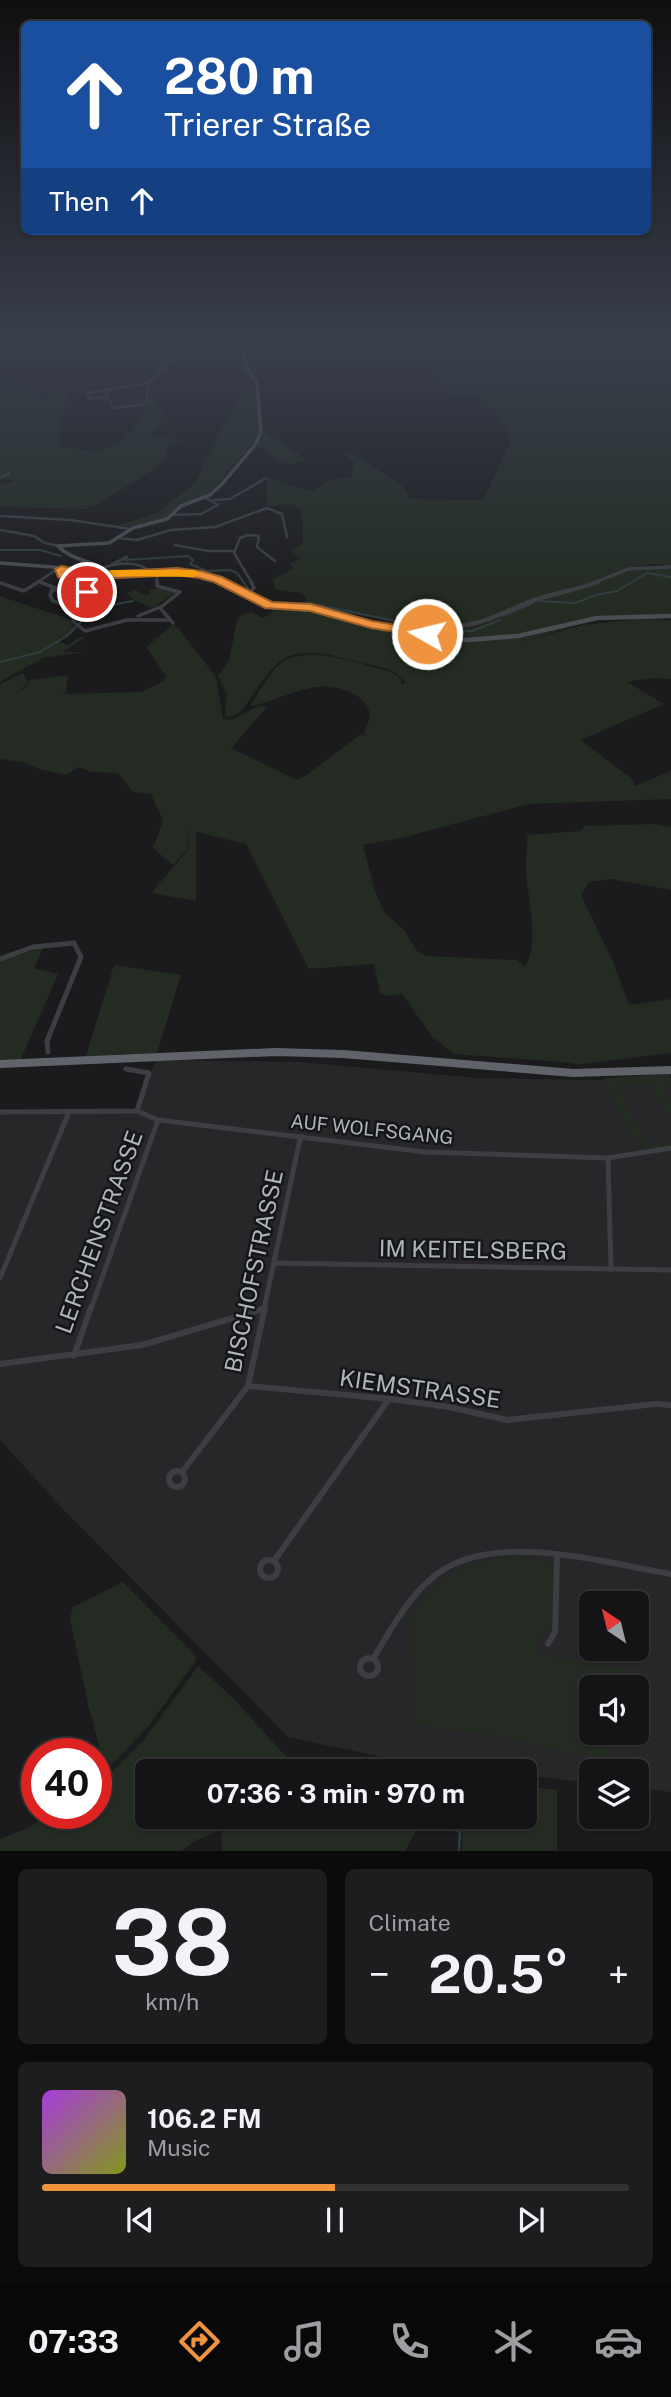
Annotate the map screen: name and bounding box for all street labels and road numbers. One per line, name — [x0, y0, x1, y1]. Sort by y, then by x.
street label: AUF WOLFSGANG — [289, 1110, 455, 1148]
street label: LERCHENSTRASSE — [49, 1127, 148, 1337]
street label: BISCHOFSTRASSE — [219, 1167, 288, 1375]
street label: IM KEITELSBERG — [379, 1234, 567, 1265]
street label: KIEMSTRASSE — [338, 1364, 502, 1413]

